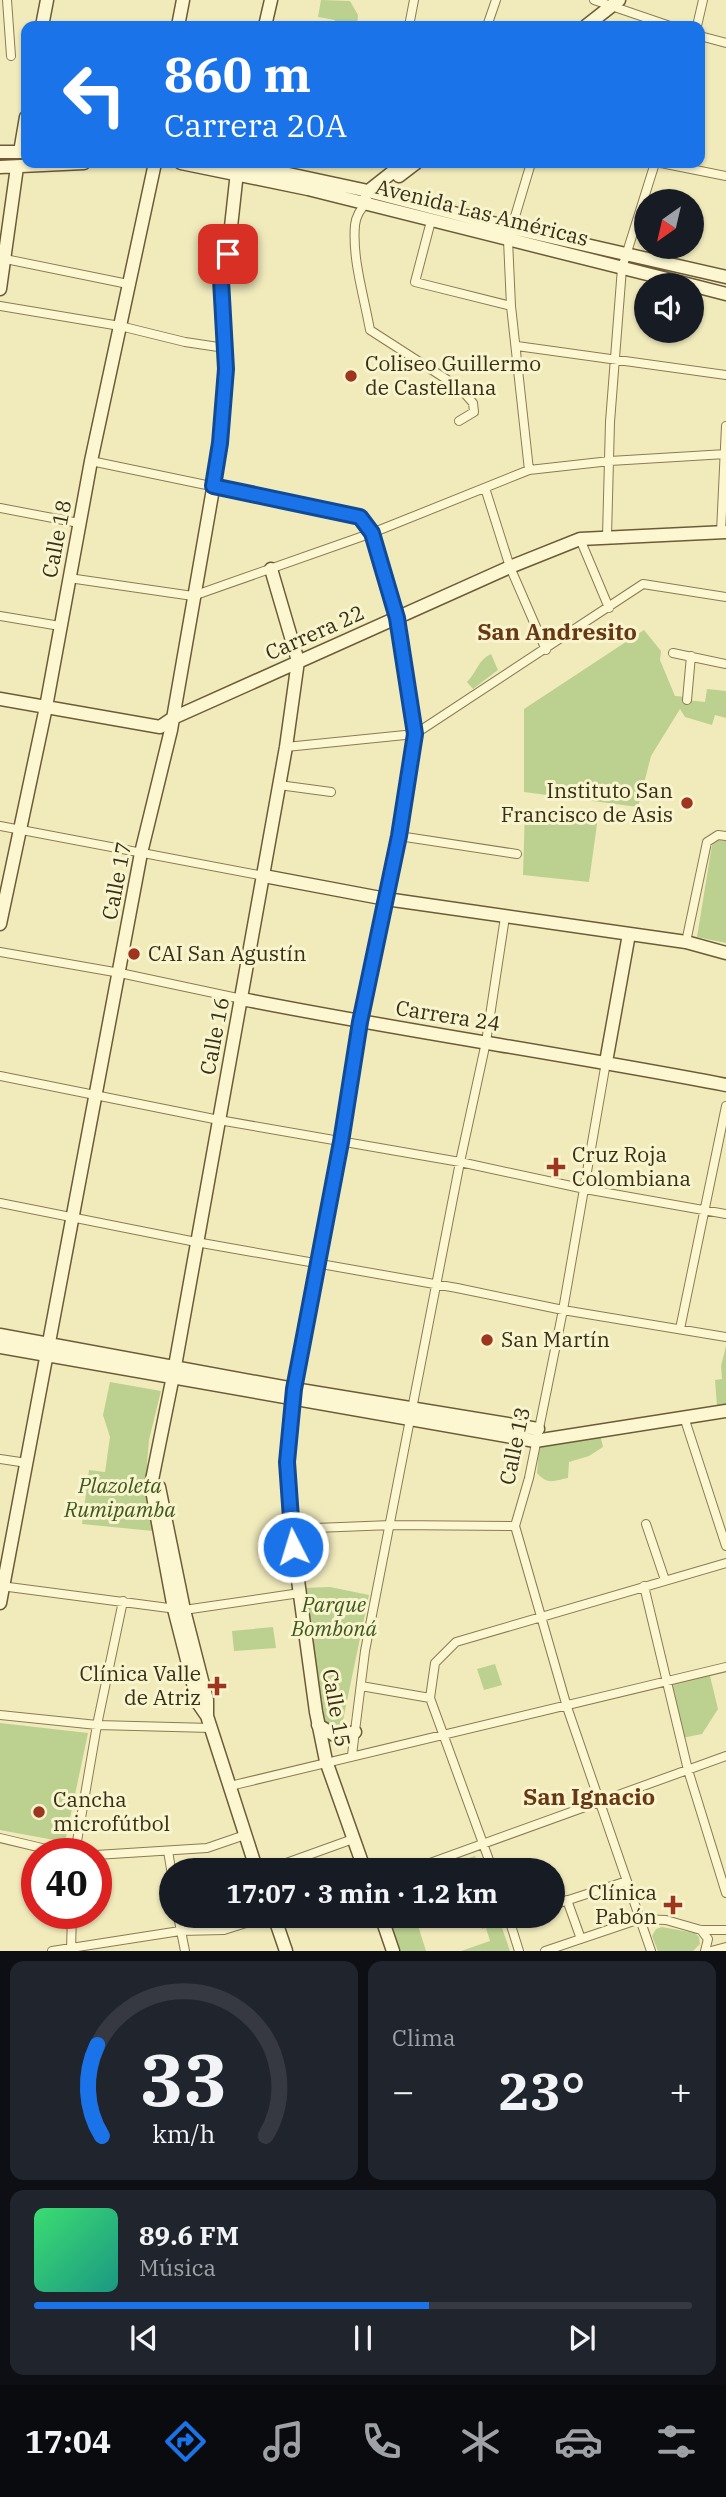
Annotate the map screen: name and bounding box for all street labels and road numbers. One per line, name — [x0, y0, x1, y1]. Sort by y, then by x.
street label: Avenida Las Américas — [373, 172, 592, 252]
street label: Calle 18 — [35, 497, 77, 580]
street label: Carrera 22 — [261, 598, 369, 666]
street label: Calle 17 — [95, 839, 137, 922]
street label: Carrera 24 — [394, 993, 502, 1037]
street label: Calle 16 — [193, 994, 235, 1077]
street label: Calle 13 — [492, 1404, 536, 1487]
street label: Calle 15 — [316, 1667, 358, 1749]

